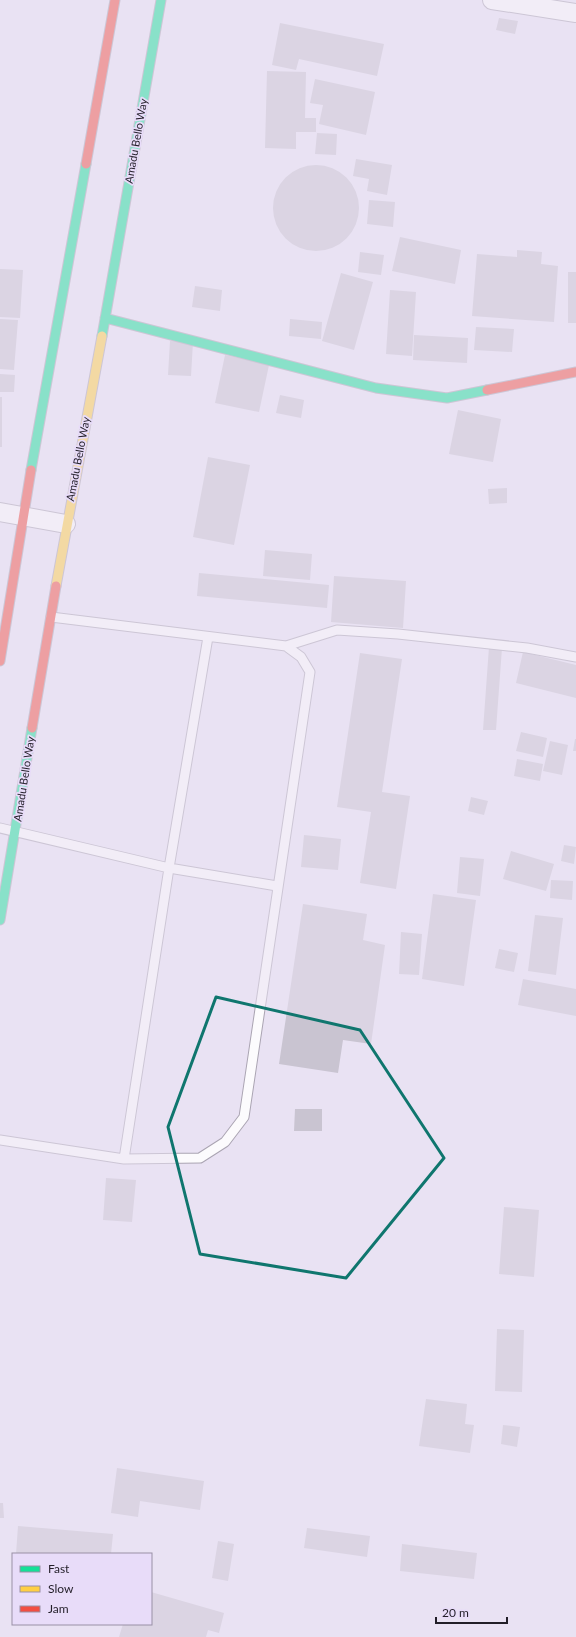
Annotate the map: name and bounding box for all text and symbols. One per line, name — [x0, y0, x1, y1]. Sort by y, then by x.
street label: Amadu Bello Way — [122, 97, 149, 184]
street label: Amadu Bello Way — [63, 415, 92, 502]
street label: Amadu Bello Way — [10, 735, 37, 822]
legend — [12, 1553, 152, 1625]
text: Fast — [48, 1561, 70, 1576]
text: Slow — [48, 1581, 74, 1596]
scale bar — [436, 1599, 507, 1625]
text: Jam — [48, 1601, 69, 1616]
text: 20 m — [442, 1605, 469, 1620]

